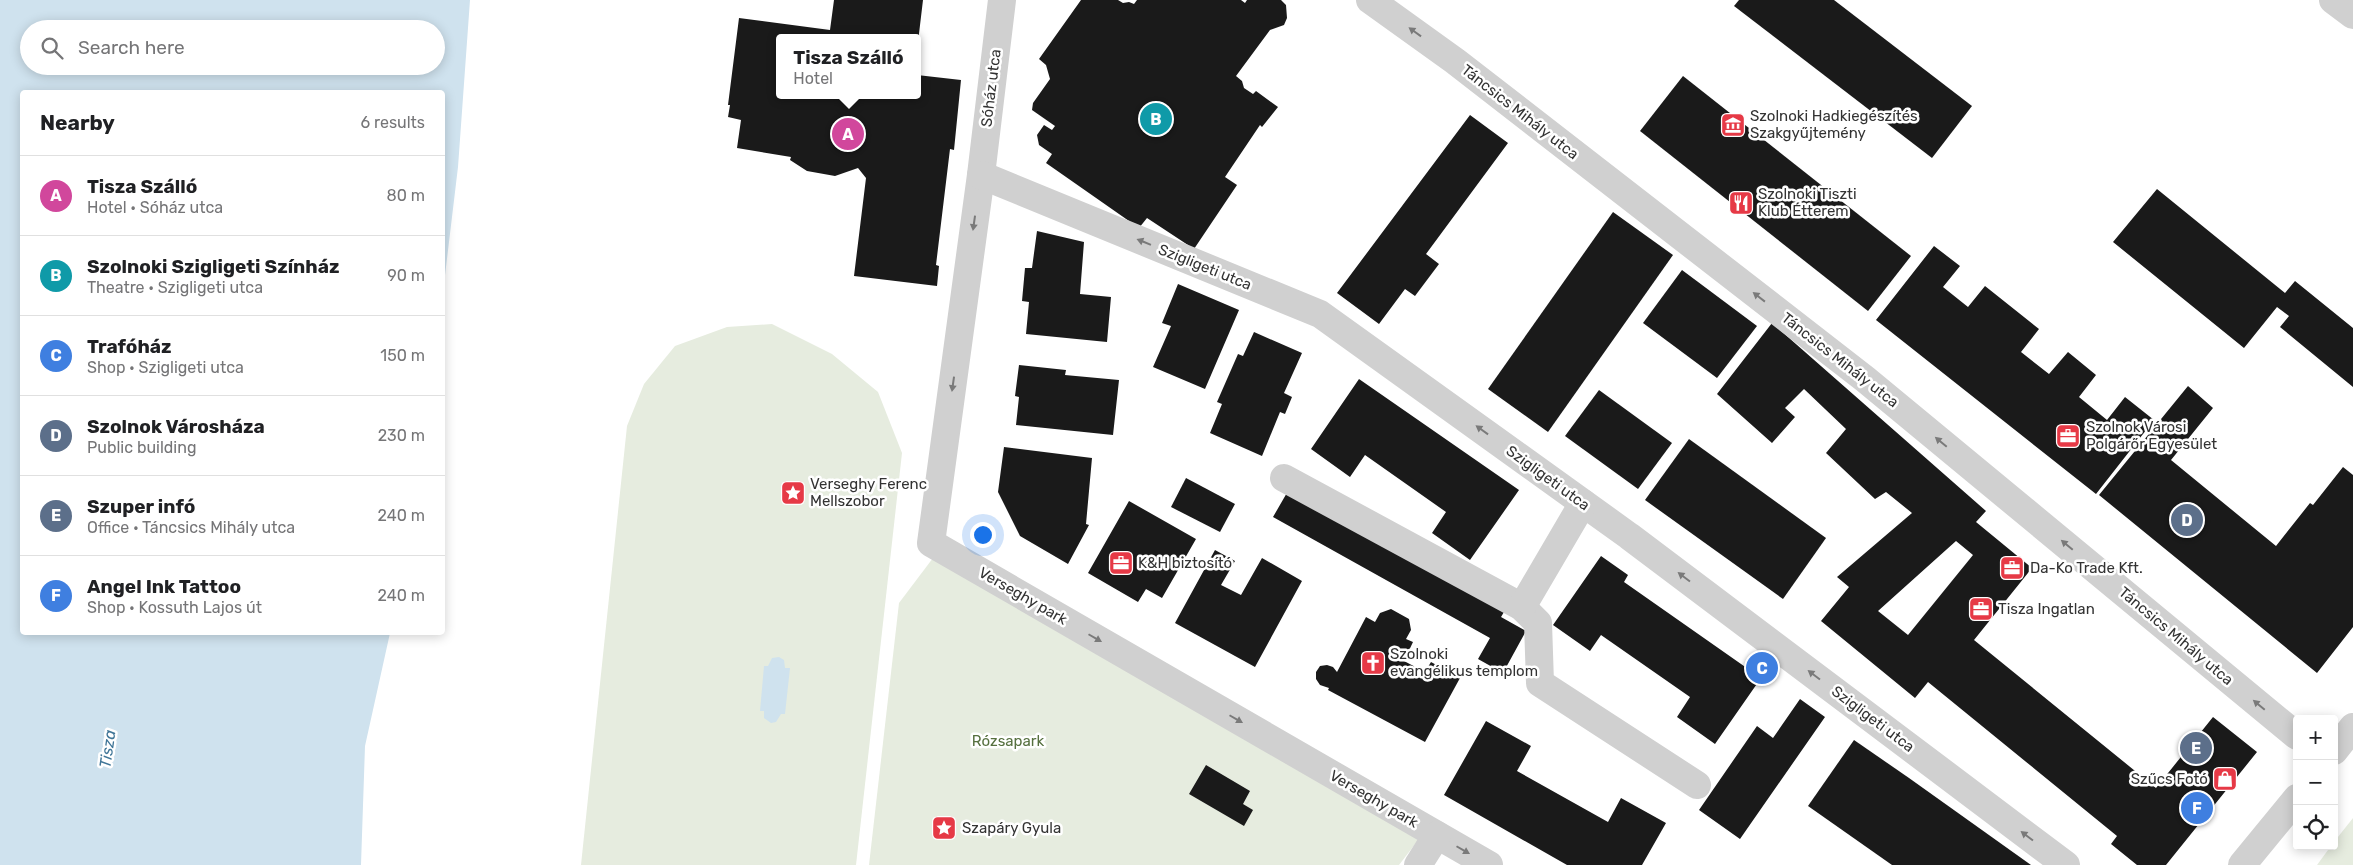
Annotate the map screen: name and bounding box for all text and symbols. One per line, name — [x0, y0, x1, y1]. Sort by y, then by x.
search box — [20, 20, 445, 75]
one-way arrow — [1408, 27, 1422, 37]
icon: search — [38, 34, 66, 62]
popup — [776, 34, 921, 99]
text: Search here — [78, 36, 185, 59]
text: Tisza Szálló — [793, 46, 904, 69]
street label: Sóház utca — [977, 48, 1005, 128]
street label: Táncsics Mihály utca — [1458, 61, 1582, 163]
text: Hotel — [793, 69, 833, 88]
pin: B — [1140, 100, 1172, 138]
place label: Szolnoki Hadkiegészítés Szakgyűjtemény — [1750, 107, 1918, 142]
text: Nearby — [40, 110, 115, 135]
museum icon: Szolnoki Hadkiegészítés Szakgyűjtemény — [1720, 112, 1746, 138]
text: 6 results — [360, 113, 425, 132]
pin: A — [832, 115, 864, 153]
text: Tisza Szálló — [87, 175, 197, 198]
place label: Szolnoki Tiszti Klub Étterem — [1758, 185, 1857, 220]
text: A — [50, 186, 62, 205]
text: 80 m — [387, 186, 425, 205]
restaurant icon: Szolnoki Tiszti Klub Étterem — [1728, 190, 1754, 216]
text: Hotel · Sóház utca — [87, 198, 223, 217]
one-way arrow — [970, 216, 978, 232]
one-way arrow — [1137, 237, 1151, 245]
street label: Szigligeti utca — [1156, 240, 1254, 294]
text: Szolnoki Szigligeti Színház — [87, 255, 339, 278]
text: B — [50, 266, 62, 285]
text: 90 m — [387, 266, 425, 285]
text: Theatre · Szigligeti utca — [87, 278, 263, 297]
one-way arrow — [1753, 292, 1766, 303]
street label: Táncsics Mihály utca — [1778, 309, 1902, 411]
text: Trafóház — [87, 335, 172, 358]
text: C — [50, 346, 62, 365]
text: 150 m — [380, 346, 425, 365]
text: Shop · Szigligeti utca — [87, 358, 244, 377]
one-way arrow — [949, 377, 957, 393]
text: Szolnok Városháza — [87, 415, 265, 438]
place label: Szolnok Városi Polgárőr Egyesület — [2086, 418, 2217, 453]
office icon: Szolnok Városi Polgárőr Egyesület — [2055, 423, 2081, 449]
one-way arrow — [1476, 424, 1489, 435]
text: D — [50, 426, 62, 445]
text: 230 m — [378, 426, 425, 445]
one-way arrow — [1936, 436, 1948, 448]
text: Public building — [87, 438, 197, 457]
street label: Szigligeti utca — [1503, 442, 1593, 514]
place label: Verseghy Ferenc Mellszobor — [810, 475, 927, 510]
place icon: Verseghy Ferenc Mellszobor — [780, 480, 806, 506]
text: Szuper infó — [87, 495, 195, 518]
pin: D — [2171, 501, 2203, 539]
text: E — [51, 506, 61, 525]
text: 240 m — [378, 506, 425, 525]
text: Office · Táncsics Mihály utca — [87, 518, 295, 537]
your location — [970, 522, 996, 548]
one-way arrow — [2060, 540, 2073, 551]
office icon: K&H biztosító — [1108, 550, 1134, 576]
place label: K&H biztosító — [1138, 554, 1232, 572]
office icon: Da-Ko Trade Kft. — [1999, 555, 2025, 581]
place label: Da-Ko Trade Kft. — [2030, 559, 2143, 577]
street label: Verseghy park — [976, 563, 1071, 629]
one-way arrow — [1677, 572, 1691, 582]
text: Angel Ink Tattoo — [87, 575, 241, 598]
street label: Táncsics Mihály utca — [2115, 583, 2237, 689]
text: F — [51, 586, 61, 605]
text: 240 m — [378, 586, 425, 605]
office icon: Tisza Ingatlan — [1968, 596, 1994, 622]
text: Shop · Kossuth Lajos út — [87, 598, 262, 617]
place label: Tisza Ingatlan — [1998, 600, 2095, 618]
one-way arrow — [1088, 633, 1101, 642]
place label: Szolnoki evangélikus templom — [1390, 645, 1538, 680]
pin: C — [1746, 649, 1778, 687]
church icon: Szolnoki evangélikus templom — [1360, 650, 1386, 676]
one-way arrow — [1807, 670, 1821, 680]
street label: Szigligeti utca — [1828, 682, 1918, 756]
one-way arrow — [2253, 699, 2266, 710]
one-way arrow — [1229, 714, 1242, 723]
map controls — [2293, 715, 2338, 850]
button: + — [2293, 715, 2338, 760]
water label: Tisza — [95, 729, 120, 769]
pin: E — [2180, 729, 2212, 767]
park label: Rózsapark — [972, 732, 1045, 750]
button: − — [2293, 760, 2338, 805]
street label: Verseghy park — [1327, 766, 1422, 832]
shop icon: Szűcs Fotó — [2212, 766, 2238, 792]
place label: Szűcs Fotó — [2131, 770, 2208, 788]
pin: F — [2181, 789, 2213, 827]
button: locate — [2293, 805, 2338, 850]
place icon: Szapáry Gyula — [931, 815, 957, 841]
place label: Szapáry Gyula — [962, 819, 1061, 837]
one-way arrow — [2021, 830, 2034, 841]
one-way arrow — [1456, 846, 1471, 854]

